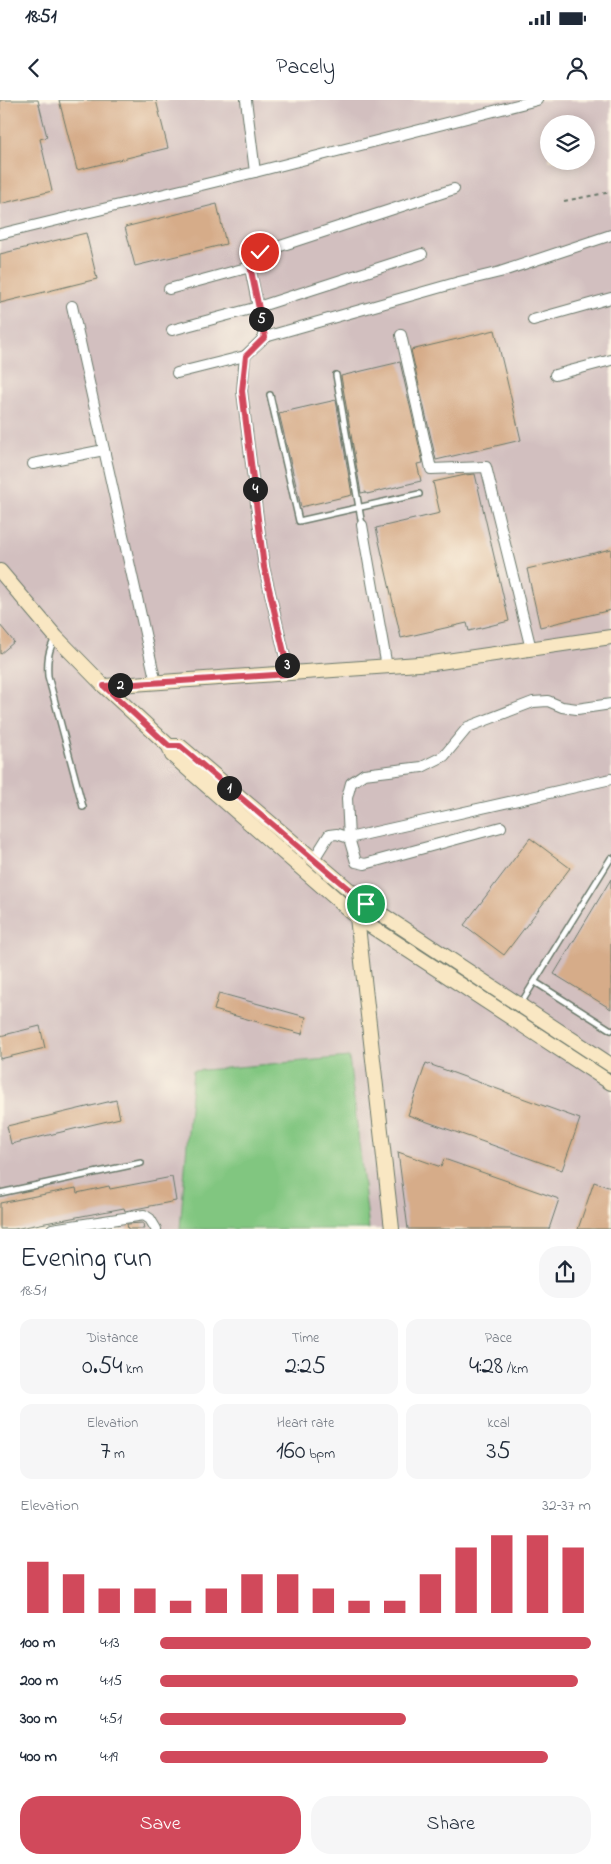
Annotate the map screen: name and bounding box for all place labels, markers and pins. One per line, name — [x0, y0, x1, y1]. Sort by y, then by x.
pin — [239, 231, 281, 273]
pin: 5 — [248, 306, 274, 332]
pin: 4 — [242, 476, 268, 502]
pin: 3 — [274, 652, 300, 678]
pin: 2 — [108, 672, 132, 698]
pin: 1 — [216, 776, 242, 800]
pin — [345, 883, 387, 925]

